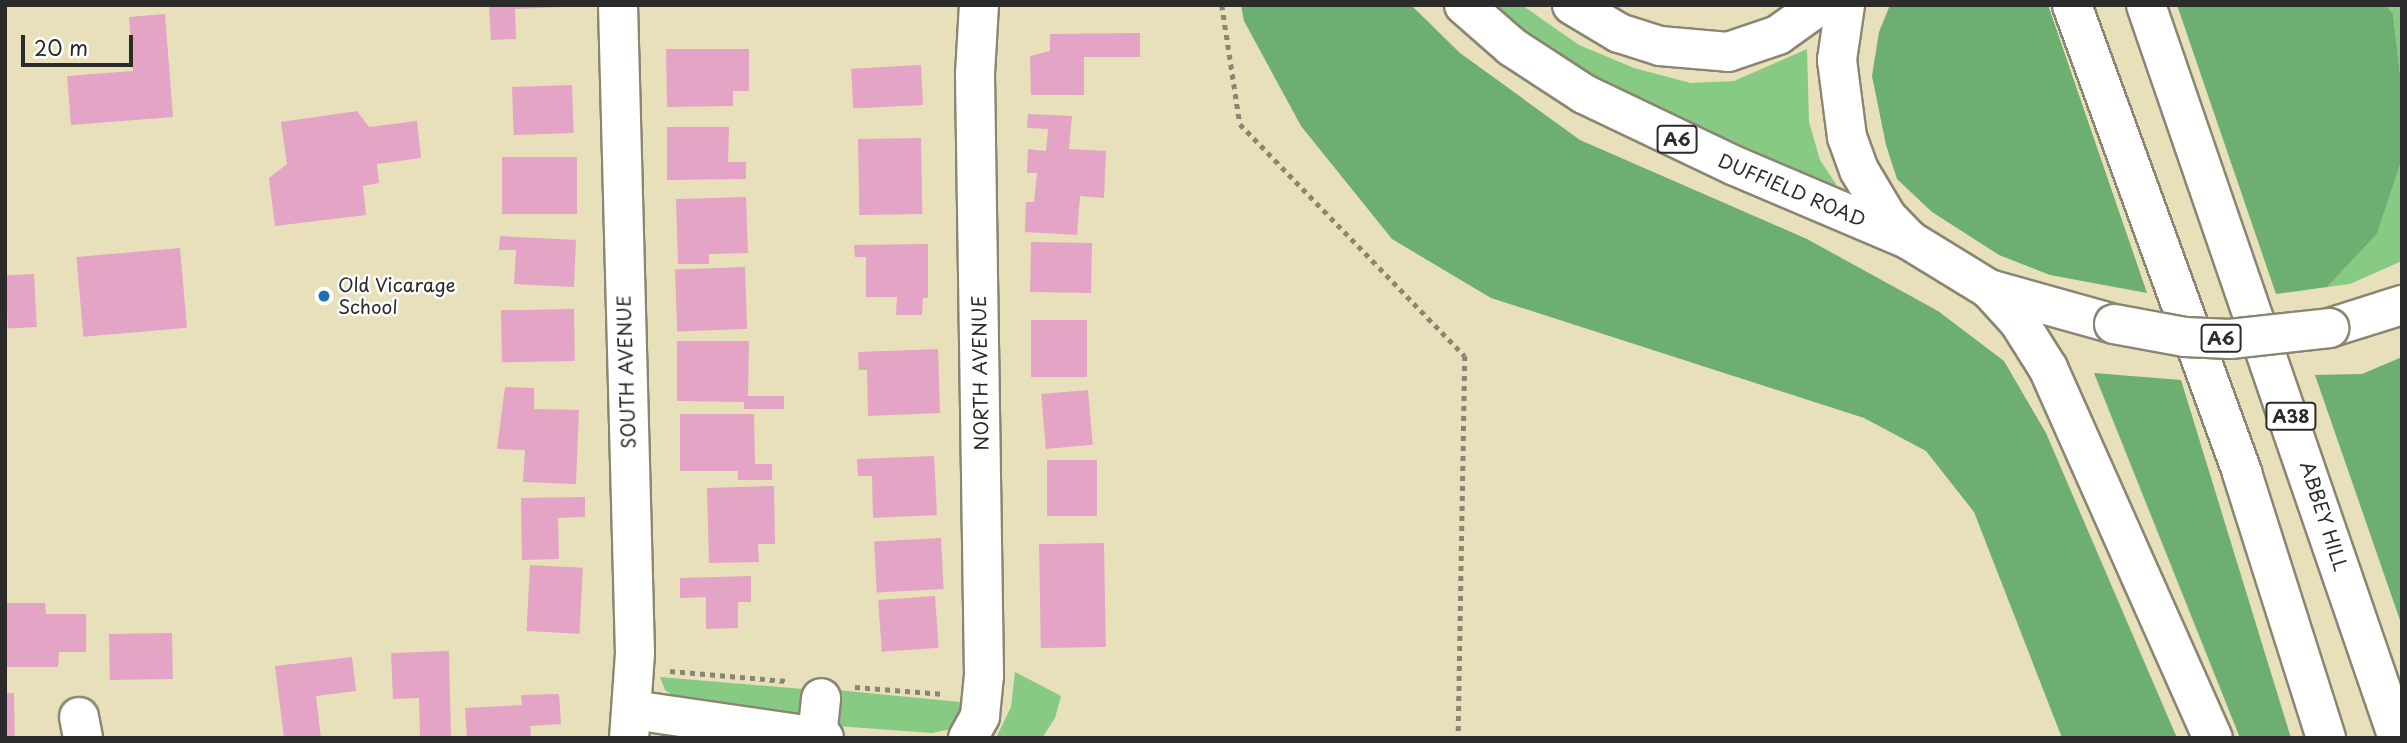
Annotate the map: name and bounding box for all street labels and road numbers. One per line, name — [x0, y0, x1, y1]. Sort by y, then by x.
road number: A6 — [1656, 124, 1698, 154]
street label: DUFFIELD ROAD — [1715, 149, 1869, 231]
street label: SOUTH AVENUE — [612, 295, 640, 449]
street label: NORTH AVENUE — [967, 295, 993, 451]
road number: A6 — [2200, 324, 2242, 352]
road number: A38 — [2265, 402, 2317, 430]
street label: ABBEY HILL — [2295, 458, 2353, 574]

